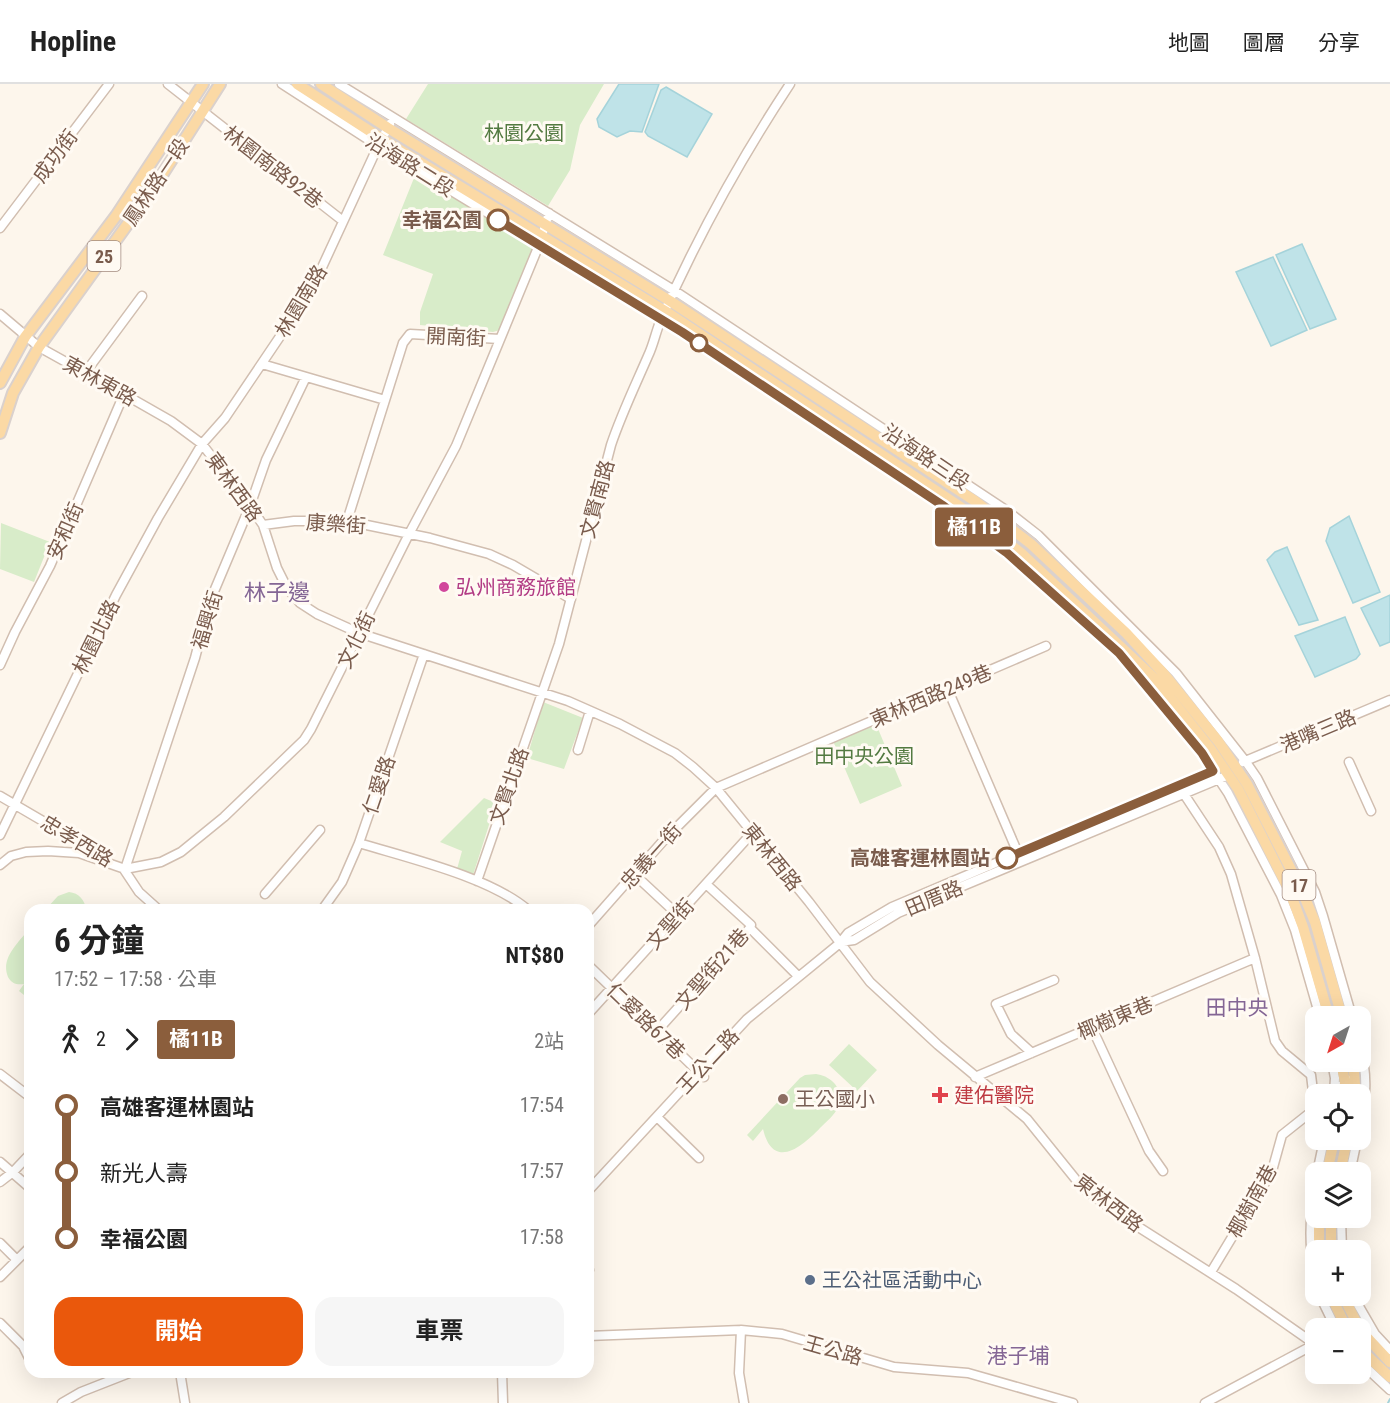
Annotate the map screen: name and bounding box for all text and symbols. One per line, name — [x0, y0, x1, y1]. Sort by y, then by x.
text: Hopline — [30, 25, 116, 58]
text: 地圖 — [1168, 31, 1210, 55]
text: 圖層 — [1243, 31, 1285, 55]
text: 分享 — [1318, 31, 1360, 55]
street label: 林園南路92巷 — [218, 121, 328, 213]
park label: 林園公園 — [484, 121, 564, 145]
street label: 成功街 — [27, 125, 83, 187]
street label: 沿海路二段 — [361, 128, 459, 202]
street label: 鳳林路一段 — [118, 134, 194, 230]
place label: 幸福公園 — [402, 208, 482, 232]
marker: 幸福公園 — [487, 209, 509, 231]
road number: 25 — [88, 241, 120, 271]
street label: 林園南路 — [270, 261, 332, 341]
street label: 開南街 — [425, 323, 487, 351]
unlabelled marker — [690, 334, 708, 352]
street label: 東林東路 — [59, 351, 141, 411]
street label: 沿海路三段 — [878, 419, 974, 495]
street label: 東林西路 — [201, 448, 267, 526]
street label: 文賢南路 — [575, 457, 619, 541]
street label: 安和街 — [42, 499, 88, 563]
line badge: 橘11B — [932, 508, 1016, 546]
street label: 康樂街 — [305, 510, 367, 538]
text: 橘11B — [947, 515, 1001, 539]
place label: 弘州商務旅館 — [456, 575, 576, 599]
district label: 林子邊 — [244, 580, 310, 605]
marker: 弘州商務旅館 — [437, 580, 451, 594]
street label: 福興街 — [187, 588, 227, 652]
street label: 林園北路 — [68, 596, 124, 678]
street label: 文化街 — [332, 608, 380, 672]
street label: 東林西路249巷 — [867, 660, 995, 732]
street label: 港嘴三路 — [1276, 704, 1360, 758]
street label: 文賢北路 — [485, 744, 533, 828]
park label: 田中央公園 — [814, 744, 914, 768]
street label: 仁愛路 — [358, 753, 400, 817]
street label: 忠孝西路 — [37, 810, 117, 872]
street label: 忠義一街 — [615, 818, 687, 894]
street label: 東林西路 — [738, 818, 806, 896]
place label: 高雄客運林園站 — [850, 846, 990, 870]
marker: 高雄客運林園站 — [996, 847, 1018, 869]
road number: 17 — [1282, 870, 1316, 900]
street label: 田厝路 — [902, 875, 966, 921]
street label: 文聖街 — [641, 894, 699, 954]
text: 6 分鐘 — [54, 921, 144, 960]
street label: 文聖街21巷 — [670, 923, 754, 1015]
text: NT$80 — [506, 943, 564, 968]
text: 17:52 – 17:58 · 公車 — [54, 967, 217, 991]
street label: 仁愛路67巷 — [602, 978, 690, 1064]
street label: 椰樹東巷 — [1073, 991, 1157, 1045]
district label: 田中央 — [1206, 996, 1269, 1020]
north arrow — [1305, 1006, 1371, 1072]
map controls — [1305, 1006, 1371, 1384]
icon: walk — [54, 1023, 87, 1056]
icon: forward — [115, 1023, 148, 1056]
street label: 王公二路 — [672, 1024, 744, 1098]
text: 2 — [96, 1027, 106, 1051]
text: 橘11B — [169, 1027, 223, 1051]
text: 2站 — [534, 1029, 564, 1053]
place label: 建佑醫院 — [954, 1083, 1034, 1107]
button: locate — [1305, 1084, 1371, 1150]
marker: 建佑醫院 — [931, 1086, 949, 1104]
place label: 王公國小 — [795, 1087, 875, 1111]
marker: 王公國小 — [776, 1092, 790, 1106]
text: 17:54 — [520, 1093, 564, 1117]
text: 高雄客運林園站 — [100, 1095, 254, 1120]
text: 17:57 — [520, 1159, 564, 1183]
street label: 椰樹南巷 — [1222, 1160, 1282, 1242]
text: 新光人壽 — [100, 1161, 188, 1186]
button: layers — [1305, 1162, 1371, 1228]
street label: 東林西路 — [1070, 1169, 1148, 1237]
text: 17:58 — [520, 1225, 564, 1249]
text: 幸福公園 — [100, 1227, 188, 1252]
button: + — [1305, 1240, 1371, 1306]
place label: 王公社區活動中心 — [822, 1268, 982, 1292]
marker: 王公社區活動中心 — [803, 1273, 817, 1287]
button: 開始 — [54, 1297, 303, 1366]
button: 車票 — [315, 1297, 564, 1366]
button: − — [1305, 1318, 1371, 1384]
street label: 王公路 — [801, 1330, 865, 1370]
district label: 港子埔 — [987, 1344, 1050, 1368]

